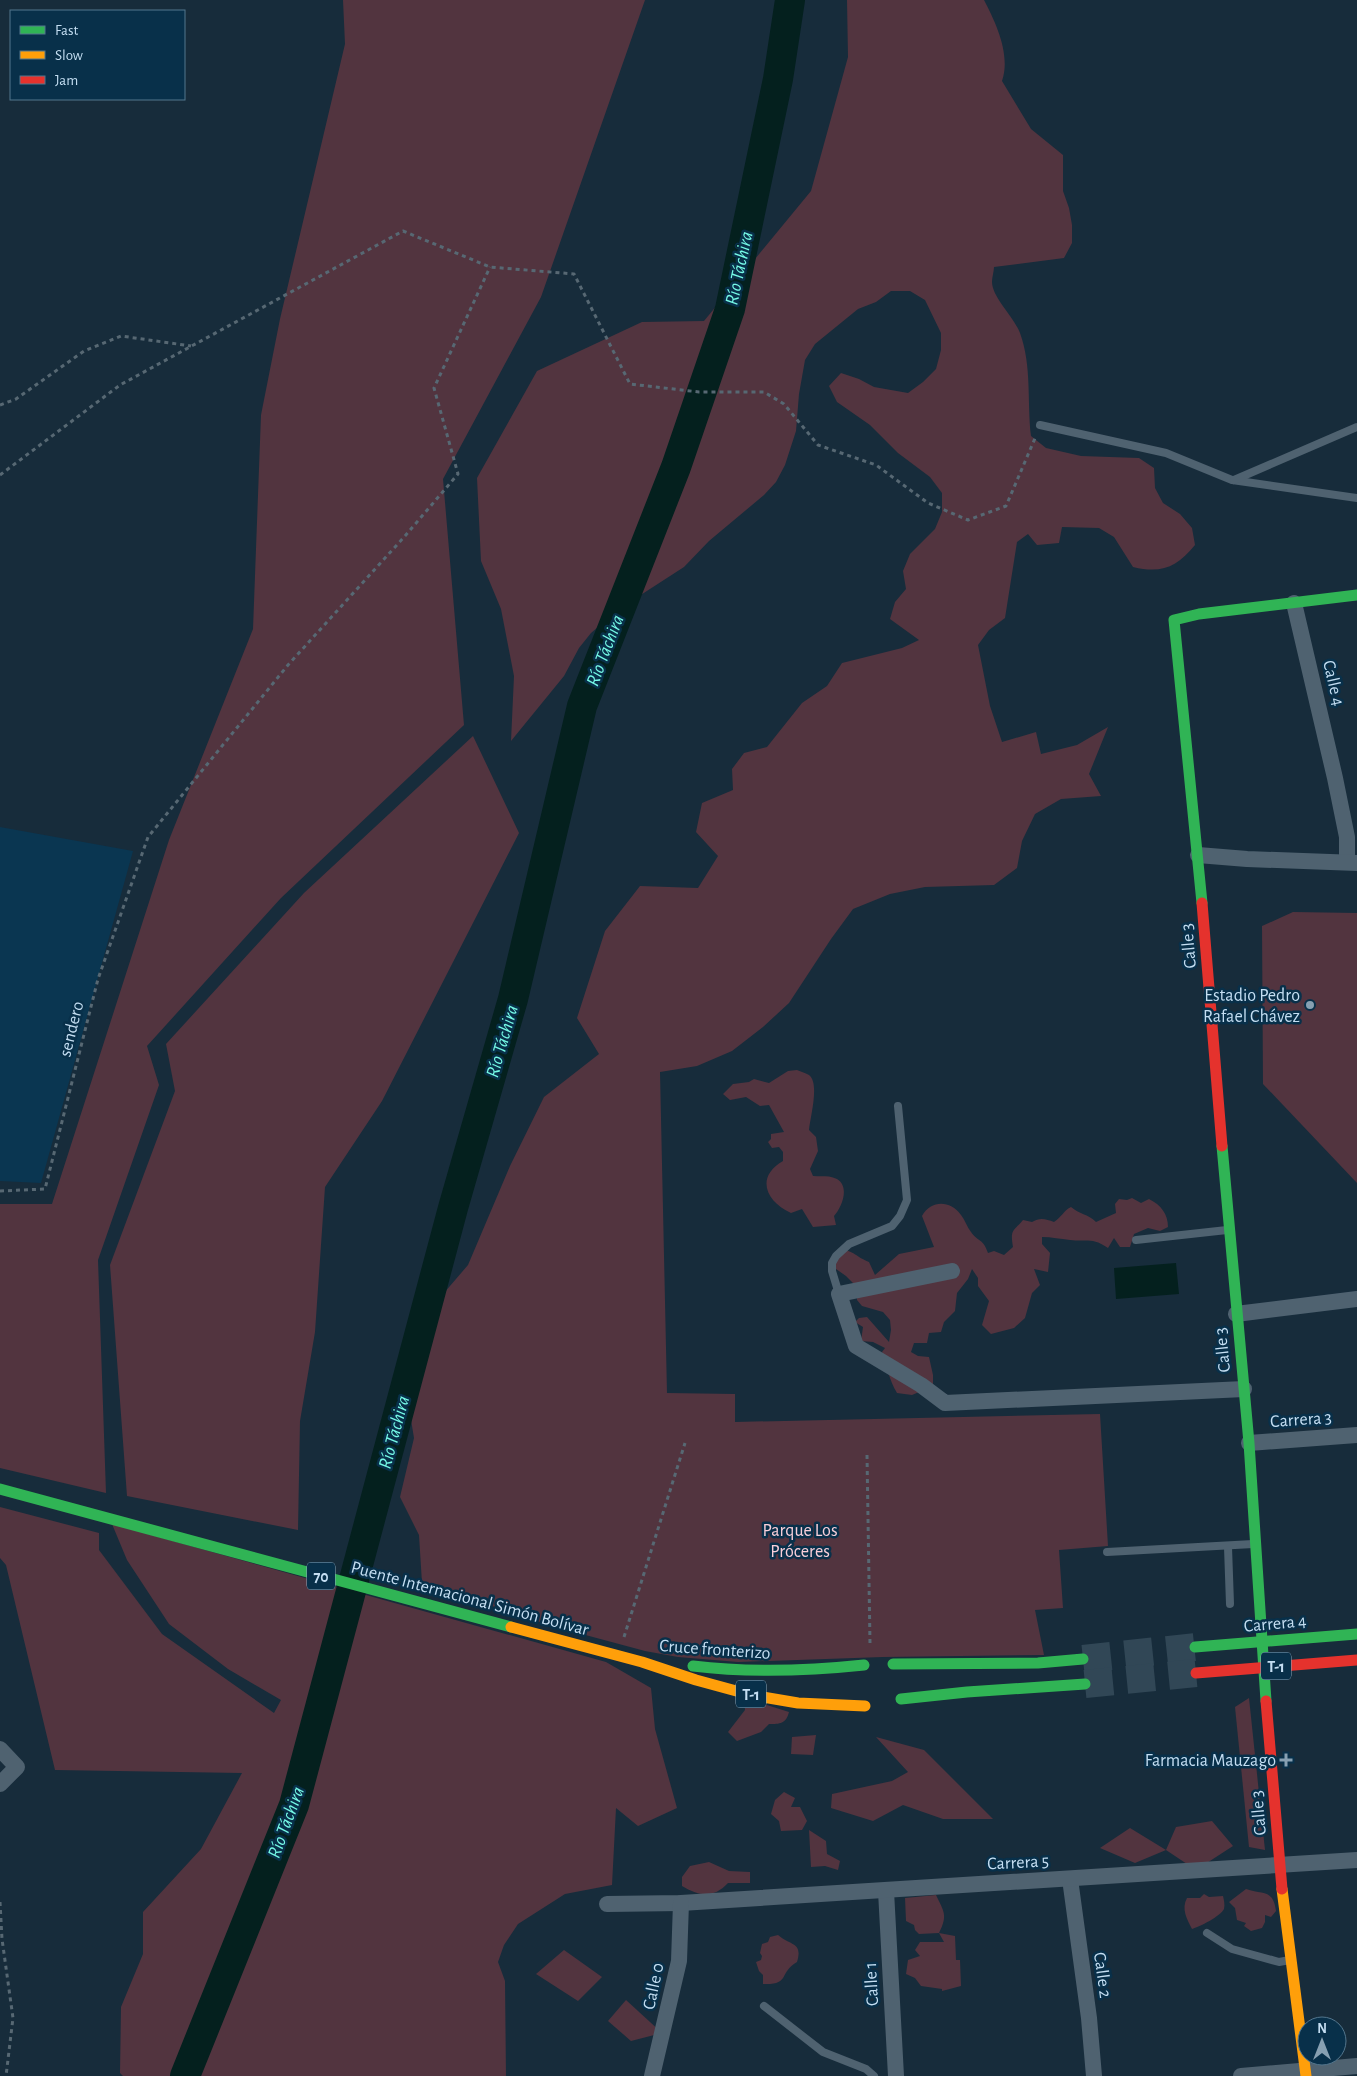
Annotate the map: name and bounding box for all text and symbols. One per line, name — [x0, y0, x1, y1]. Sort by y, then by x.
legend — [10, 10, 185, 100]
text: Fast — [55, 23, 79, 38]
text: Slow — [55, 48, 83, 63]
text: Jam — [55, 73, 78, 88]
water label: Río Táchira — [722, 230, 757, 307]
water label: Río Táchira — [583, 612, 628, 689]
street label: Calle 4 — [1319, 659, 1347, 708]
street label: Calle 3 — [1178, 923, 1200, 969]
place label: Estadio Pedro Rafael Chávez — [1203, 987, 1300, 1026]
marker: Estadio Pedro Rafael Chávez — [1304, 999, 1316, 1011]
street label: sendero — [56, 1000, 88, 1059]
water label: Río Táchira — [483, 1003, 522, 1080]
street label: Calle 3 — [1212, 1326, 1234, 1373]
water label: Río Táchira — [376, 1394, 413, 1471]
street label: Carrera 3 — [1270, 1409, 1332, 1431]
park label: Parque Los Próceres — [762, 1522, 838, 1561]
street label: Puente Internacional Simón Bolívar — [349, 1559, 591, 1639]
road number: 70 — [307, 1562, 335, 1590]
street label: Carrera 4 — [1243, 1612, 1308, 1636]
street label: Cruce fronterizo — [659, 1637, 771, 1663]
road number: T-1 — [1261, 1652, 1291, 1680]
road number: T-1 — [736, 1680, 766, 1708]
place label: Farmacia Mauzago — [1145, 1752, 1276, 1770]
marker: Farmacia Mauzago — [1280, 1754, 1292, 1766]
water label: Río Táchira — [265, 1784, 308, 1861]
street label: Calle 3 — [1248, 1790, 1270, 1836]
street label: Carrera 5 — [987, 1852, 1049, 1874]
street label: Calle 2 — [1090, 1951, 1114, 1999]
street label: Calle 0 — [640, 1961, 668, 2011]
street label: Calle 1 — [862, 1961, 882, 2006]
north arrow — [1297, 2016, 1347, 2066]
text: N — [1317, 2022, 1327, 2036]

